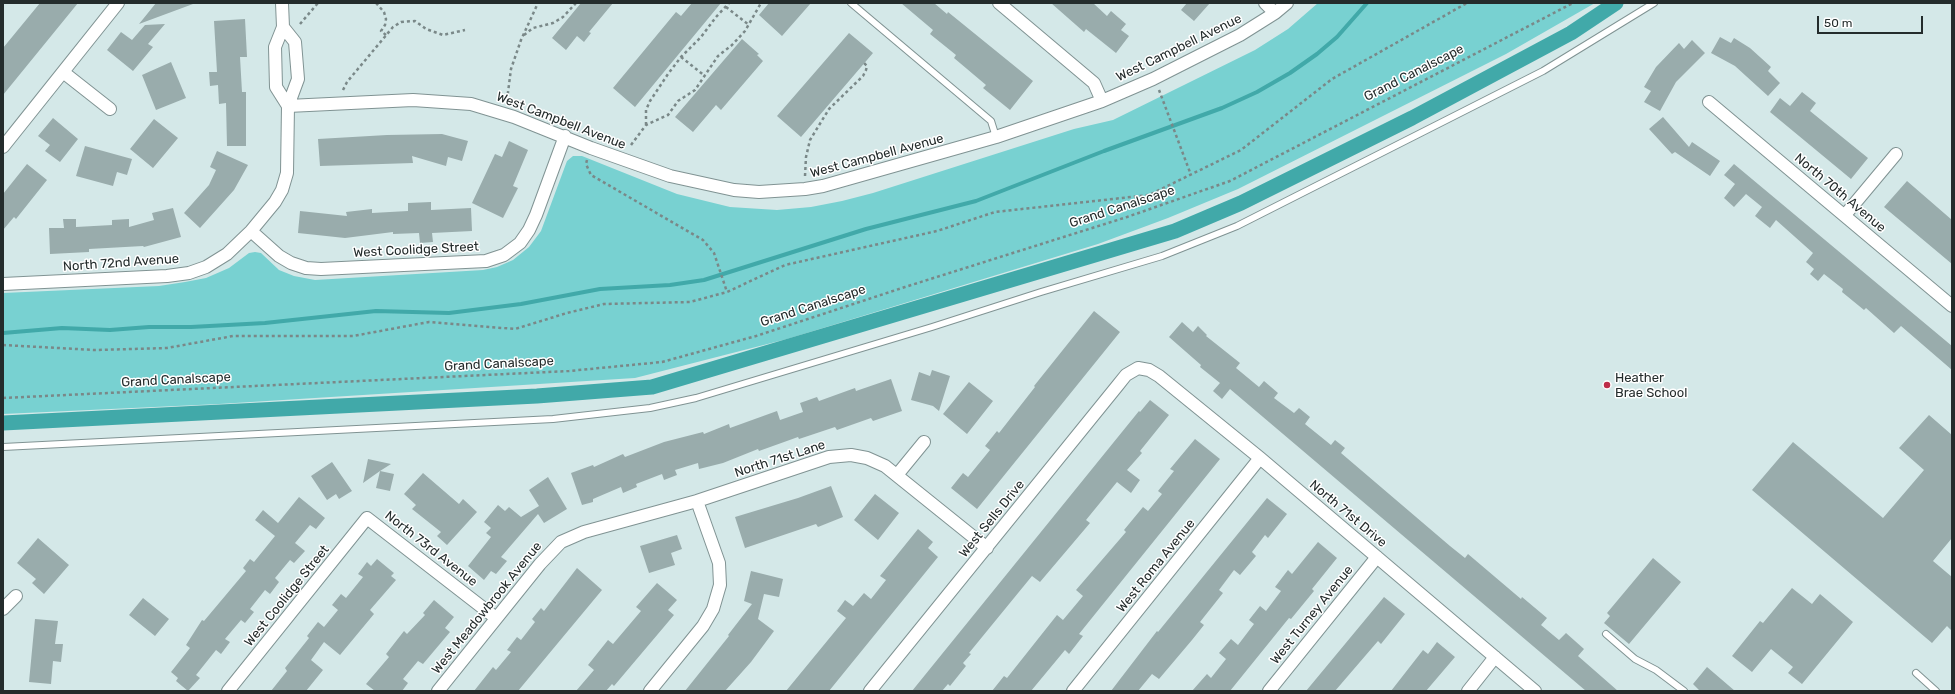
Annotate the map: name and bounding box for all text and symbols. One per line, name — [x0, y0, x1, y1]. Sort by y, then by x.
scale bar — [1819, 8, 1925, 34]
street label: West Campbell Avenue — [1114, 11, 1244, 85]
text: 50 m — [1824, 16, 1852, 30]
street label: Grand Canalscape — [1362, 41, 1466, 105]
street label: West Campbell Avenue — [494, 89, 628, 153]
street label: West Campbell Avenue — [809, 131, 945, 181]
street label: North 70th Avenue — [1791, 150, 1889, 236]
street label: Grand Canalscape — [1067, 183, 1177, 231]
street label: West Coolidge Street — [353, 239, 479, 261]
street label: North 72nd Avenue — [62, 251, 180, 275]
street label: Grand Canalscape — [758, 282, 868, 330]
street label: Grand Canalscape — [444, 353, 554, 375]
street label: Grand Canalscape — [121, 369, 231, 391]
place label: Heather Brae School — [1615, 370, 1687, 401]
marker: Heather Brae School — [1602, 380, 1612, 390]
street label: North 71st Lane — [733, 437, 827, 481]
street label: West Sells Drive — [956, 477, 1028, 561]
street label: North 71st Drive — [1306, 477, 1390, 551]
street label: North 73rd Avenue — [382, 508, 480, 590]
street label: West Roma Avenue — [1114, 516, 1198, 616]
street label: West Meadowbrook Avenue — [429, 539, 545, 677]
street label: West Coolidge Street — [241, 542, 333, 650]
street label: West Turney Avenue — [1267, 563, 1357, 667]

